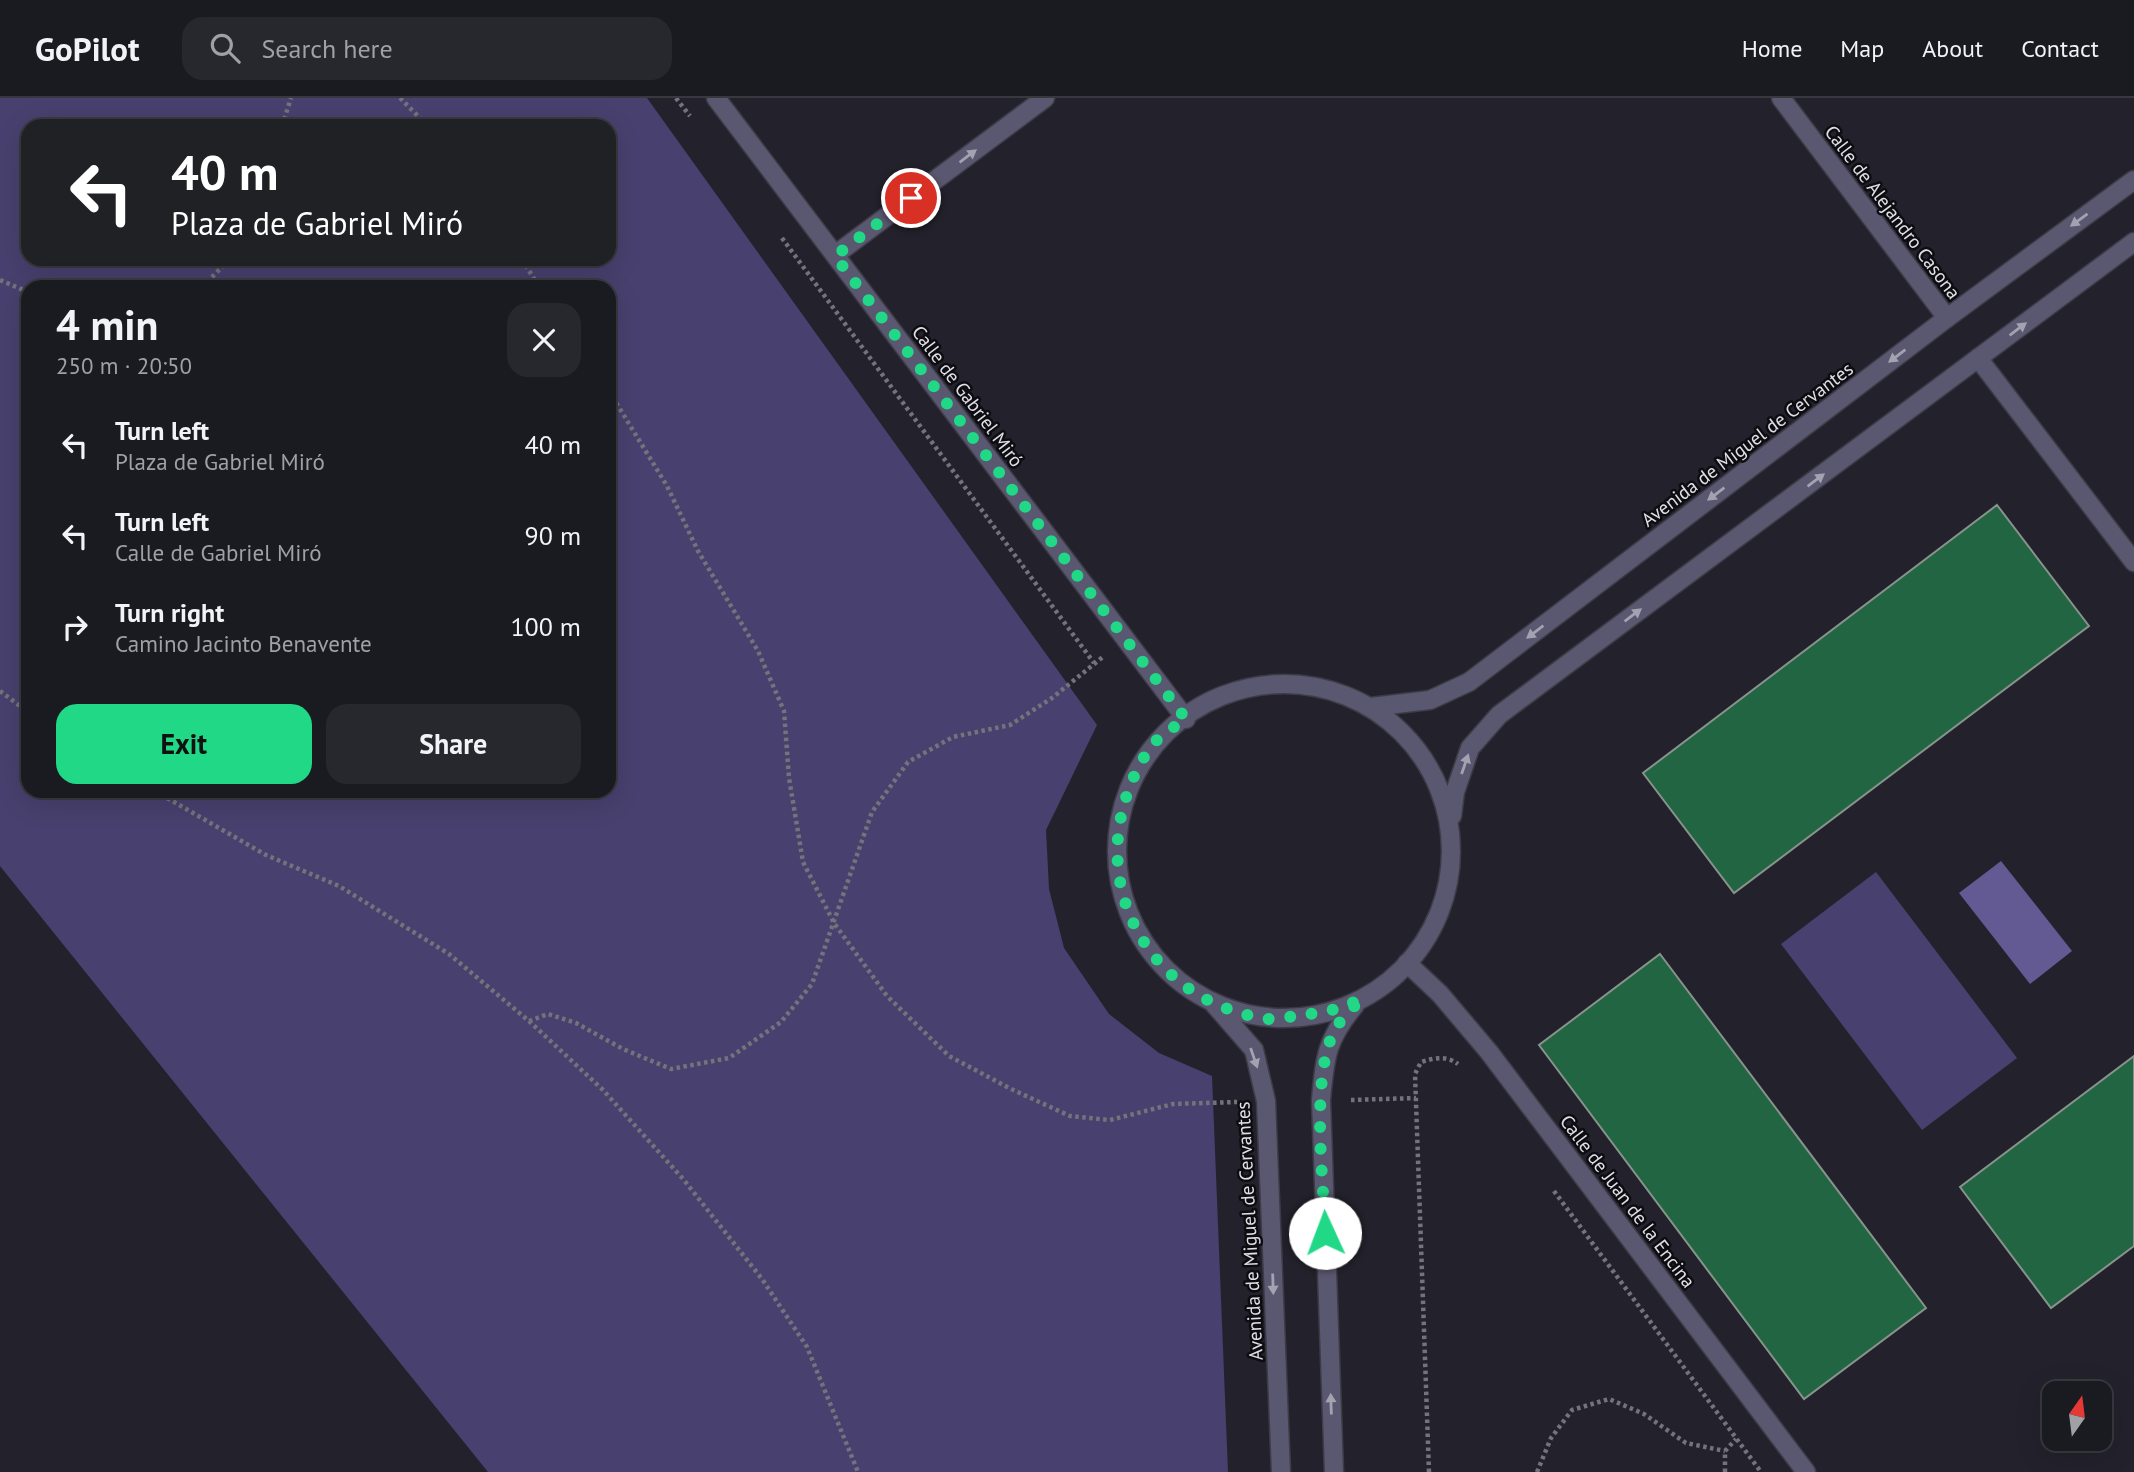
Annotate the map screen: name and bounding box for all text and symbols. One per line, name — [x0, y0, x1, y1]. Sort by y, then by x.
search box — [182, 17, 672, 80]
text: GoPilot — [35, 27, 140, 70]
icon: search — [206, 29, 244, 67]
text: Search here — [262, 32, 393, 65]
text: Home — [1742, 33, 1802, 64]
text: Map — [1840, 33, 1884, 64]
text: About — [1922, 33, 1983, 64]
text: Contact — [2021, 33, 2099, 64]
street label: Calle de Alejandro Casona — [1820, 120, 1966, 304]
text: 40 m — [171, 140, 278, 204]
icon: left — [56, 147, 147, 238]
one-way arrow — [959, 149, 977, 163]
pin — [881, 168, 941, 228]
icon: arrive — [892, 179, 930, 217]
text: Plaza de Gabriel Miró — [171, 202, 463, 244]
one-way arrow — [2070, 213, 2088, 227]
text: 4 min — [56, 297, 158, 352]
button: close — [507, 303, 581, 377]
street label: Calle de Gabriel Miró — [907, 321, 1029, 471]
one-way arrow — [2008, 321, 2026, 336]
one-way arrow — [1888, 349, 1906, 364]
text: 250 m · 20:50 — [56, 351, 192, 380]
street label: Avenida de Miguel de Cervantes — [1636, 356, 1858, 532]
text: Turn left — [115, 414, 209, 447]
icon: left — [56, 426, 94, 464]
text: 40 m — [525, 428, 581, 461]
text: Plaza de Gabriel Miró — [115, 447, 325, 476]
one-way arrow — [1807, 473, 1825, 487]
one-way arrow — [1707, 487, 1725, 502]
text: Turn left — [115, 505, 209, 538]
icon: left — [56, 517, 94, 555]
text: 90 m — [525, 519, 581, 552]
text: Calle de Gabriel Miró — [115, 538, 322, 567]
text: Turn right — [115, 596, 224, 629]
icon: right — [56, 608, 94, 646]
one-way arrow — [1624, 609, 1642, 623]
text: 100 m — [510, 610, 581, 643]
one-way arrow — [1526, 625, 1544, 639]
text: Camino Jacinto Benavente — [115, 629, 372, 658]
button: Exit — [56, 704, 312, 784]
button: Share — [326, 704, 581, 784]
one-way arrow — [1460, 753, 1471, 774]
one-way arrow — [1249, 1048, 1260, 1069]
street label: Avenida de Miguel de Cervantes — [1230, 1101, 1268, 1361]
street label: Calle de Juan de la Encina — [1555, 1110, 1701, 1292]
position arrow — [1288, 1196, 1362, 1270]
one-way arrow — [1268, 1273, 1279, 1295]
north arrow — [2042, 1381, 2112, 1451]
map controls — [2042, 1381, 2112, 1451]
one-way arrow — [1326, 1393, 1337, 1415]

